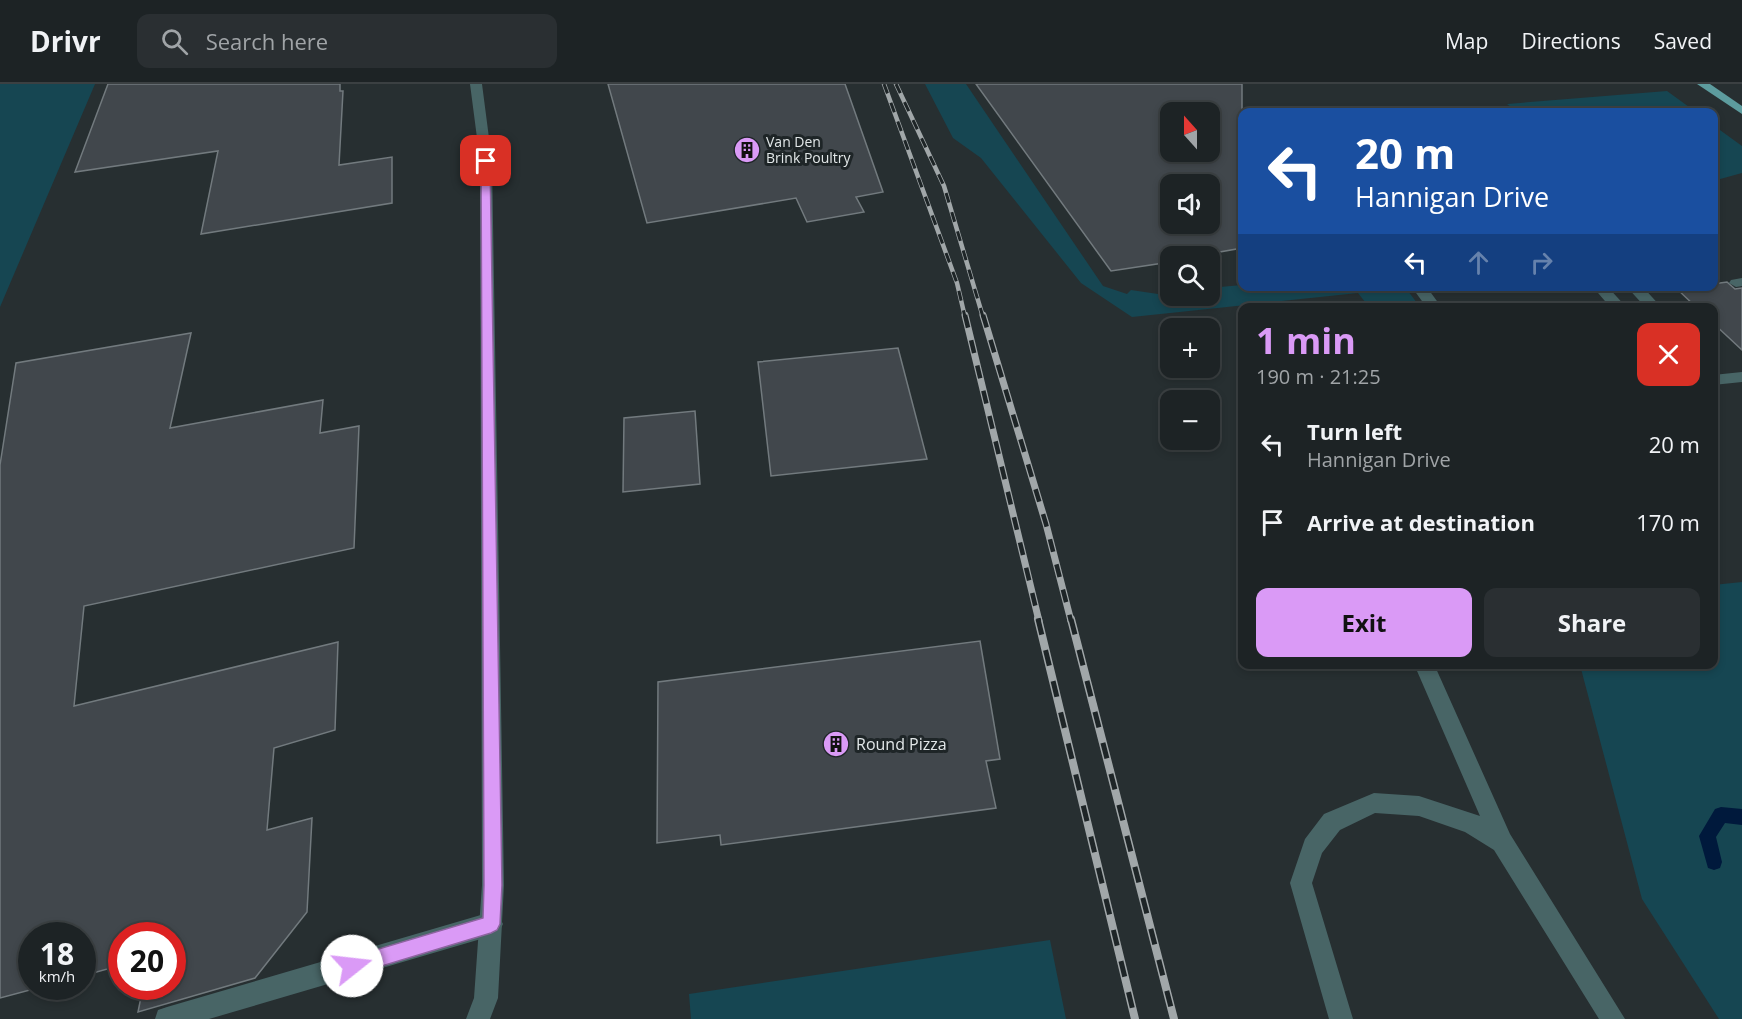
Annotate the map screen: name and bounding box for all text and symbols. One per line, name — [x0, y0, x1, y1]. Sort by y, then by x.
search box — [137, 14, 557, 68]
text: Drivr — [30, 22, 101, 60]
icon: search — [158, 25, 191, 58]
text: Search here — [206, 26, 328, 56]
text: Map — [1445, 27, 1488, 55]
text: Directions — [1521, 27, 1621, 55]
text: Saved — [1654, 27, 1712, 55]
north arrow — [1160, 102, 1220, 162]
map controls — [1160, 102, 1220, 450]
text: 20 m — [1355, 124, 1455, 181]
place label: Van Den Brink Poultry — [766, 132, 852, 167]
icon: left — [1256, 132, 1334, 210]
pin — [460, 135, 511, 186]
building icon: Van Den Brink Poultry — [732, 135, 762, 165]
icon: arrive — [469, 144, 502, 177]
button: sound — [1160, 174, 1220, 234]
text: Hannigan Drive — [1355, 178, 1549, 215]
button: search — [1160, 246, 1220, 306]
icon: left — [1399, 246, 1432, 279]
icon: ahead — [1462, 246, 1495, 279]
icon: right — [1525, 246, 1558, 279]
text: 1 min — [1256, 316, 1356, 365]
button: + — [1160, 318, 1220, 378]
button: close — [1637, 323, 1700, 386]
text: 190 m · 21:25 — [1256, 363, 1381, 390]
button: − — [1160, 390, 1220, 450]
text: Turn left — [1307, 416, 1402, 446]
icon: left — [1256, 428, 1289, 461]
text: 20 m — [1649, 429, 1700, 459]
text: Hannigan Drive — [1307, 446, 1451, 473]
icon: arrive — [1256, 506, 1289, 539]
text: Arrive at destination — [1307, 507, 1535, 537]
text: 170 m — [1636, 507, 1700, 537]
button: Exit — [1256, 588, 1472, 657]
button: Share — [1484, 588, 1700, 657]
building icon: Round Pizza — [821, 729, 851, 759]
place label: Round Pizza — [856, 733, 947, 755]
speed limit sign: 20 — [108, 922, 186, 1000]
text: 18 — [40, 933, 74, 974]
position arrow — [320, 934, 384, 998]
text: km/h — [39, 966, 75, 986]

